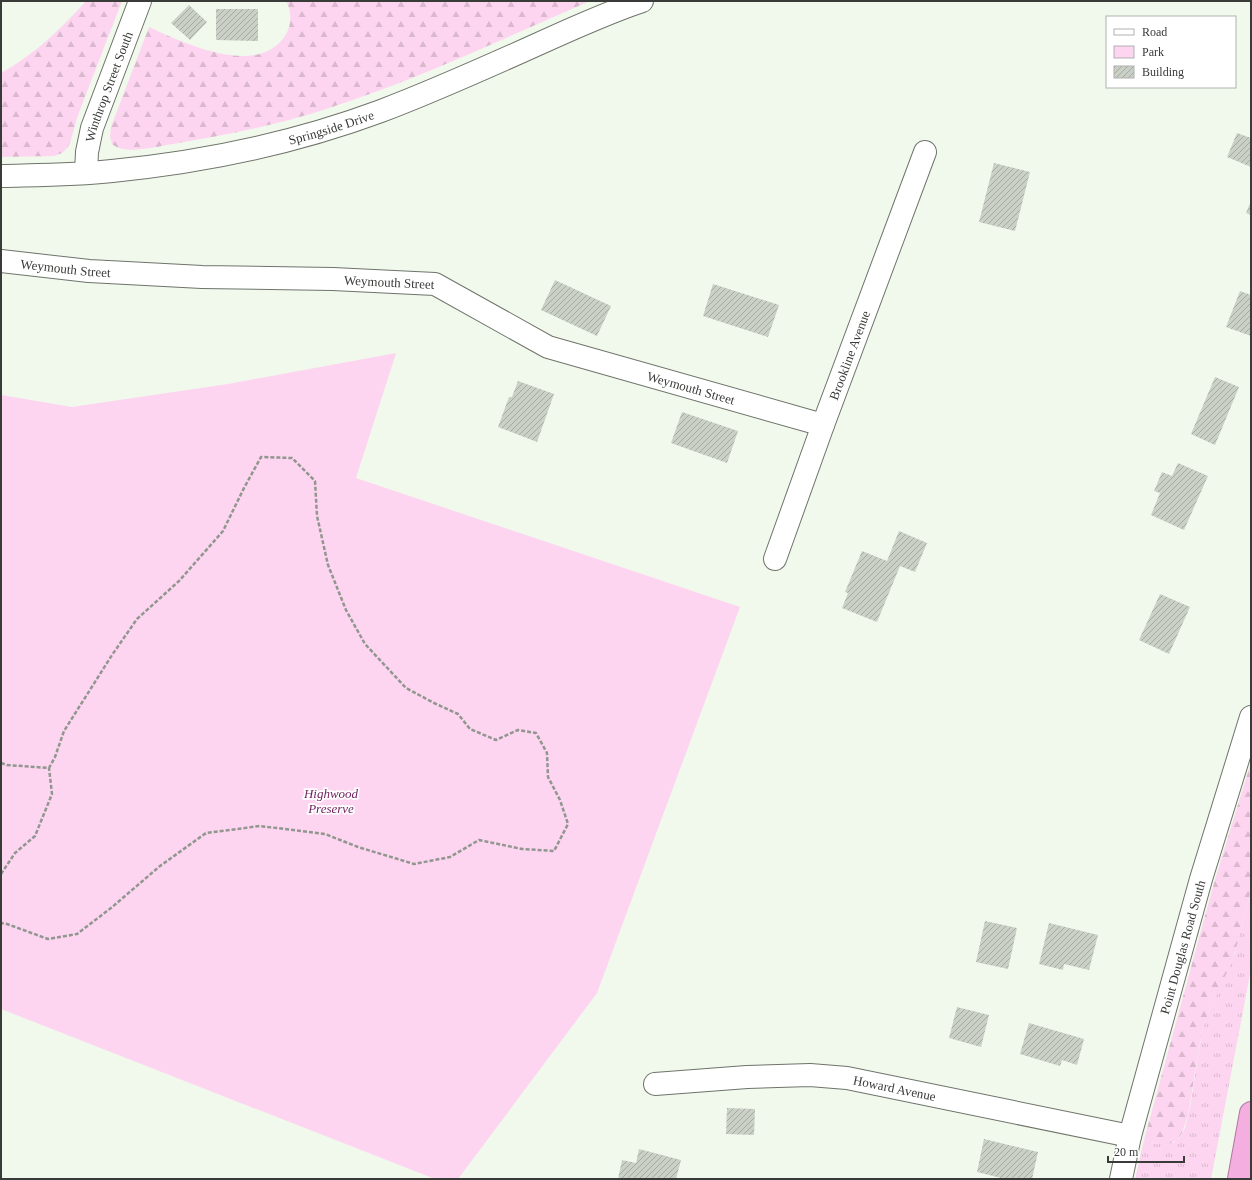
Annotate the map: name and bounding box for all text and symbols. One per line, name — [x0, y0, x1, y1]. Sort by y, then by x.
legend — [1106, 16, 1236, 88]
text: Road — [1142, 25, 1167, 39]
street label: Winthrop Street South — [82, 29, 136, 143]
text: Park — [1142, 45, 1164, 59]
text: Building — [1142, 65, 1184, 79]
street label: Springside Drive — [287, 107, 376, 148]
street label: Weymouth Street — [20, 256, 111, 280]
street label: Weymouth Street — [344, 273, 435, 292]
street label: Brookline Avenue — [826, 308, 873, 402]
street label: Weymouth Street — [645, 369, 737, 408]
park label: Highwood Preserve — [303, 786, 359, 816]
street label: Point Douglas Road South — [1157, 878, 1208, 1016]
street label: Howard Avenue — [852, 1072, 937, 1104]
scale bar — [1108, 1138, 1184, 1164]
text: 20 m — [1114, 1145, 1139, 1159]

